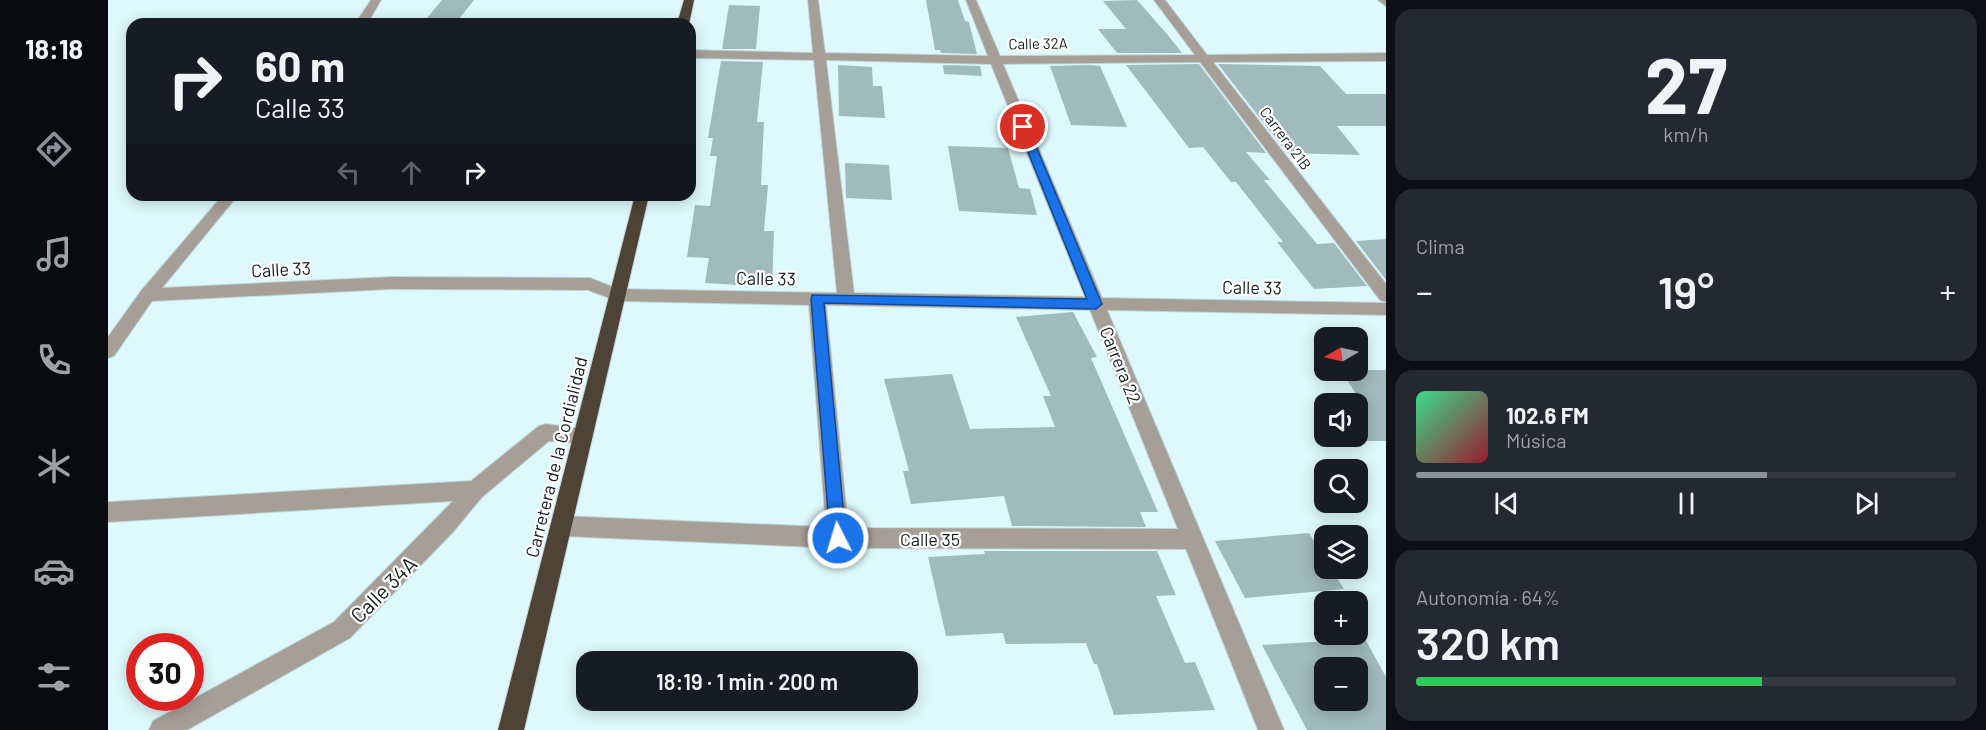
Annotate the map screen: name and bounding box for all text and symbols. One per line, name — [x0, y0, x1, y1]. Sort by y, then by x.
text: 18:18 — [25, 32, 83, 64]
street label: Calle 32A — [1008, 33, 1068, 53]
text: 27 — [1645, 36, 1727, 130]
text: 60 m — [255, 40, 345, 90]
icon: right — [156, 42, 234, 120]
text: Calle 33 — [255, 91, 345, 123]
pin — [997, 101, 1048, 152]
street label: Carrera 21B — [1257, 103, 1315, 173]
icon: arrive — [1006, 110, 1039, 143]
text: km/h — [1663, 122, 1709, 146]
icon: directions — [33, 128, 75, 170]
icon: left — [332, 156, 365, 189]
icon: ahead — [395, 156, 428, 189]
icon: right — [458, 156, 491, 189]
icon: music — [33, 233, 75, 275]
text: Clima — [1416, 234, 1465, 258]
street label: Calle 33 — [250, 256, 312, 282]
text: 19° — [1658, 264, 1714, 318]
street label: Calle 33 — [736, 266, 796, 290]
text: − — [1416, 271, 1433, 311]
text: + — [1940, 271, 1956, 311]
street label: Calle 33 — [1222, 275, 1282, 299]
street label: Carrera 22 — [1096, 323, 1146, 407]
north arrow — [1314, 327, 1368, 381]
map controls — [1314, 327, 1368, 711]
icon: phone — [33, 339, 75, 381]
street label: Carretera de la Cordialidad — [520, 354, 592, 560]
button: sound — [1314, 393, 1368, 447]
text: 102.6 FM — [1506, 402, 1589, 428]
text: Música — [1506, 428, 1566, 452]
icon: climate — [33, 445, 75, 487]
button: search — [1314, 459, 1368, 513]
icon: previous — [1490, 487, 1523, 520]
icon: pause — [1670, 487, 1703, 520]
icon: next — [1850, 487, 1883, 520]
position arrow — [806, 506, 870, 570]
button: layers — [1314, 525, 1368, 579]
street label: Calle 35 — [900, 528, 960, 550]
icon: car — [33, 550, 75, 592]
street label: Calle 34A — [345, 550, 422, 627]
text: Autonomía · 64% — [1416, 585, 1560, 609]
button: + — [1314, 591, 1368, 645]
text: 320 km — [1416, 615, 1560, 669]
speed limit sign: 30 — [126, 633, 204, 711]
icon: filters — [33, 656, 75, 698]
button: − — [1314, 657, 1368, 711]
text: 18:19 · 1 min · 200 m — [656, 668, 838, 694]

